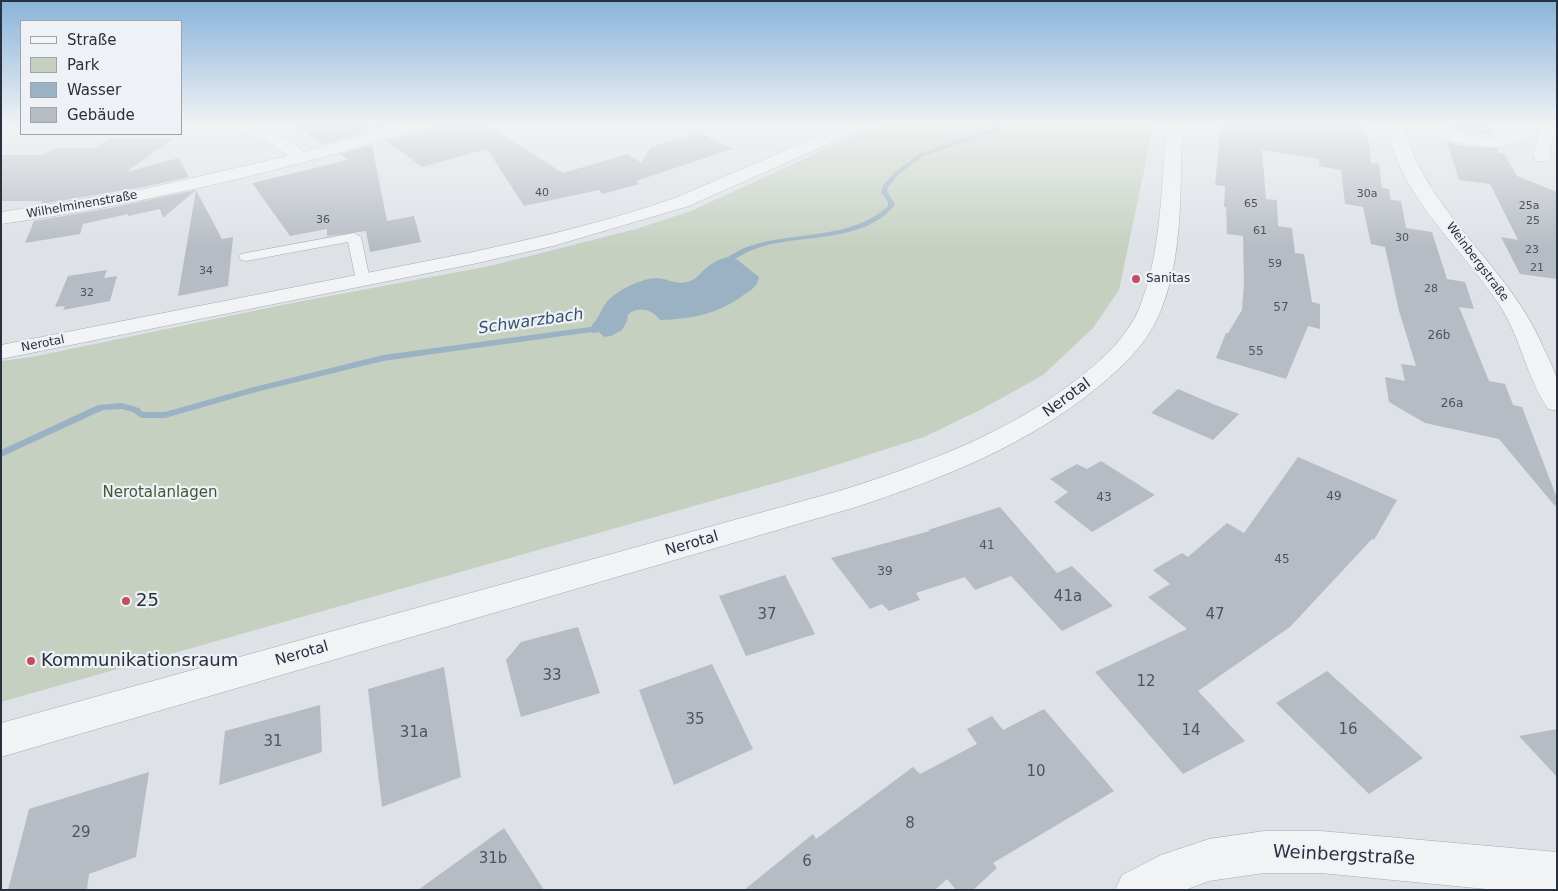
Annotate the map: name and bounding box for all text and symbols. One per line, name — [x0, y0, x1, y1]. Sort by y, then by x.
legend — [20, 20, 182, 135]
text: Straße — [67, 31, 116, 49]
text: Park — [67, 56, 99, 74]
text: Wasser — [67, 81, 121, 99]
text: Gebäude — [67, 106, 135, 124]
house number: 40 — [535, 186, 549, 200]
house number: 30a — [1357, 187, 1377, 201]
street label: Wilhelminenstraße — [25, 188, 139, 222]
house number: 65 — [1244, 197, 1258, 211]
house number: 25a — [1519, 199, 1539, 213]
house number: 36 — [316, 213, 330, 227]
house number: 25 — [1526, 214, 1540, 228]
street label: Weinbergstraße — [1443, 220, 1511, 304]
house number: 61 — [1253, 224, 1267, 238]
house number: 30 — [1395, 231, 1409, 245]
house number: 23 — [1525, 243, 1539, 257]
house number: 59 — [1268, 257, 1282, 271]
house number: 21 — [1530, 261, 1544, 275]
house number: 34 — [199, 264, 213, 278]
place label: Sanitas — [1146, 272, 1190, 286]
marker: Sanitas — [1130, 273, 1142, 285]
house number: 28 — [1424, 282, 1438, 296]
house number: 32 — [80, 286, 94, 300]
house number: 57 — [1273, 301, 1289, 315]
water label: Schwarzbach — [477, 305, 585, 339]
house number: 26b — [1428, 329, 1450, 343]
street label: Nerotal — [20, 333, 66, 355]
house number: 55 — [1248, 345, 1264, 359]
street label: Nerotal — [1040, 375, 1094, 421]
house number: 26a — [1441, 397, 1463, 411]
park label: Nerotalanlagen — [102, 484, 218, 502]
house number: 49 — [1326, 490, 1342, 504]
house number: 43 — [1096, 491, 1112, 505]
street label: Nerotal — [663, 528, 721, 560]
house number: 41 — [979, 539, 995, 553]
house number: 45 — [1274, 553, 1290, 567]
house number: 39 — [877, 565, 893, 579]
house number: 41a — [1054, 588, 1082, 606]
place label: 25 — [136, 590, 159, 612]
marker: 25 — [120, 595, 132, 607]
house number: 37 — [757, 606, 777, 624]
house number: 47 — [1205, 606, 1225, 624]
street label: Nerotal — [273, 638, 331, 670]
place label: Kommunikationsraum — [41, 650, 238, 672]
marker: Kommunikationsraum — [25, 655, 37, 667]
house number: 33 — [542, 667, 562, 685]
house number: 12 — [1136, 673, 1156, 691]
house number: 35 — [685, 711, 705, 729]
house number: 16 — [1338, 721, 1358, 739]
house number: 14 — [1181, 722, 1201, 740]
house number: 31a — [400, 724, 428, 742]
house number: 31 — [263, 733, 283, 751]
house number: 10 — [1026, 763, 1046, 781]
house number: 8 — [905, 815, 915, 833]
house number: 29 — [71, 824, 91, 842]
street label: Weinbergstraße — [1272, 841, 1416, 871]
house number: 31b — [479, 850, 507, 868]
house number: 6 — [802, 853, 812, 871]

